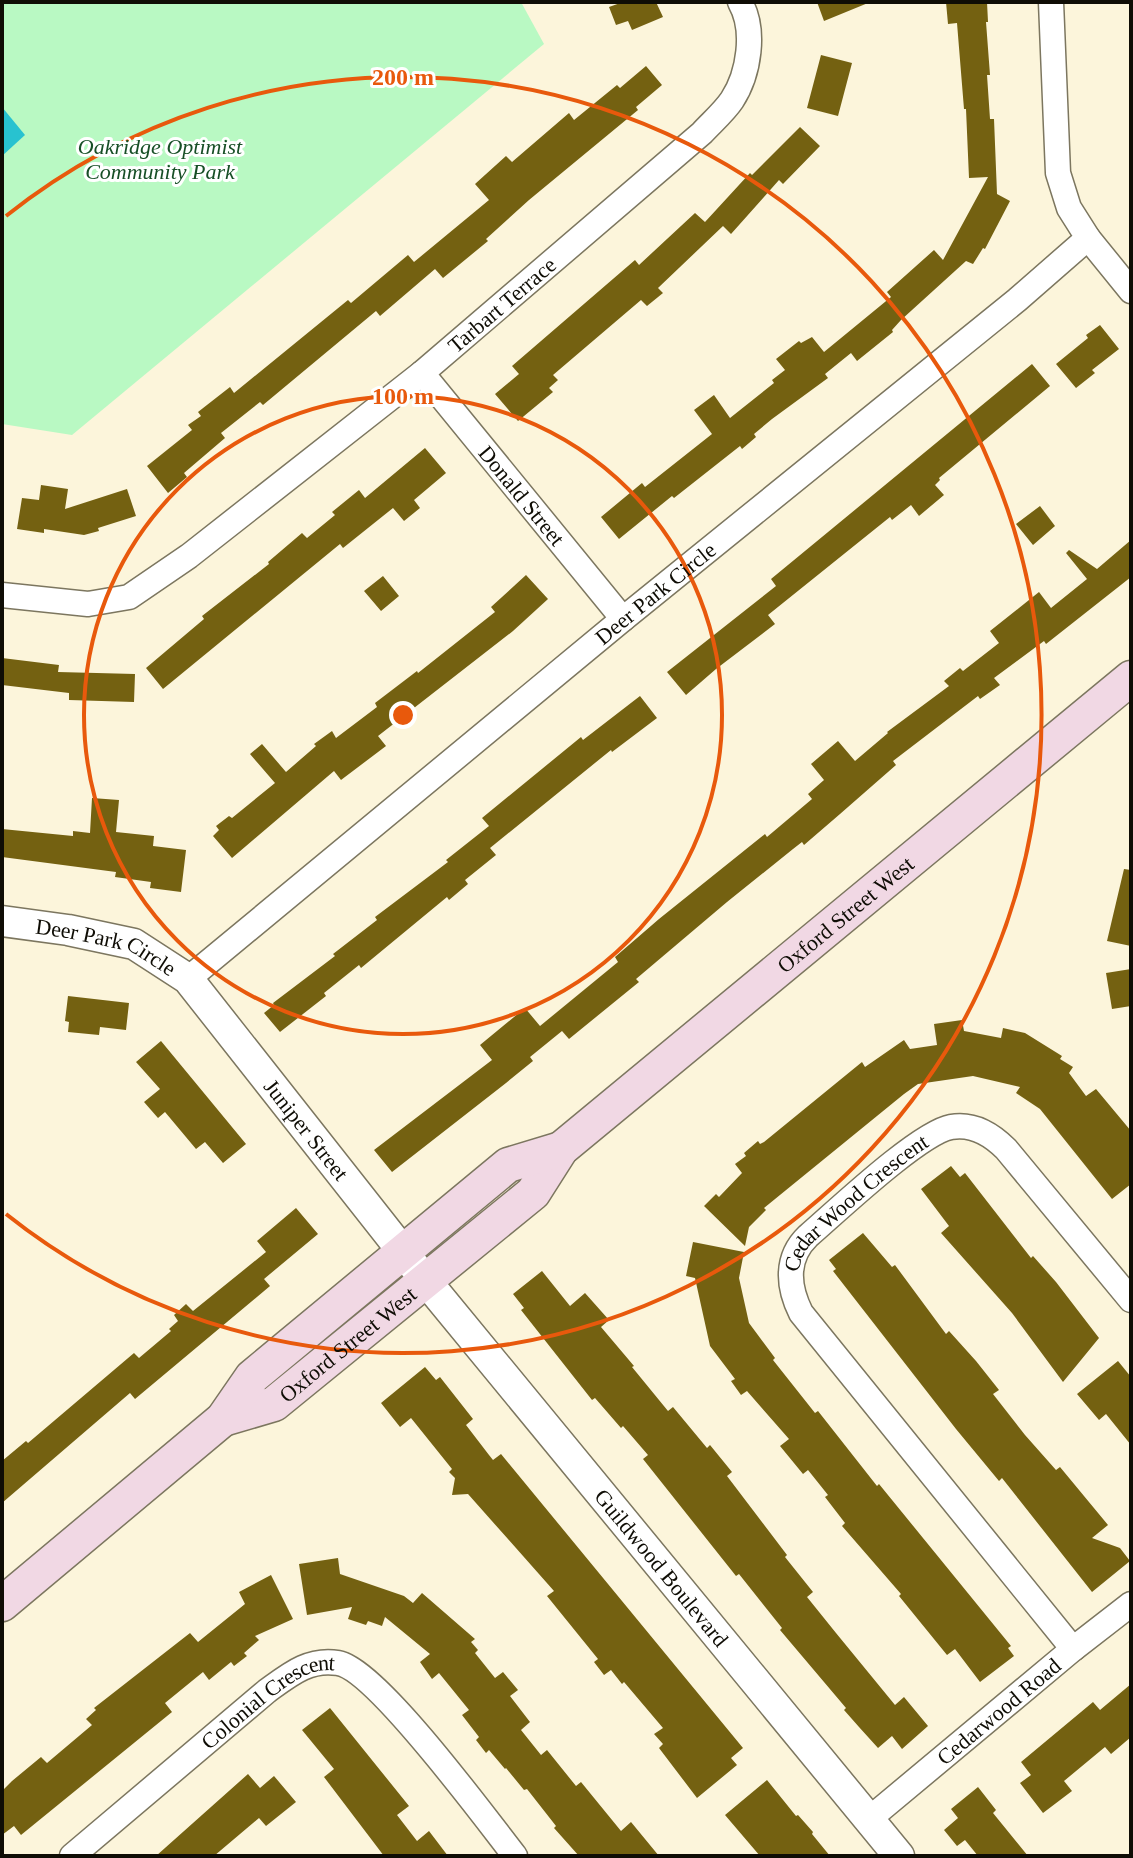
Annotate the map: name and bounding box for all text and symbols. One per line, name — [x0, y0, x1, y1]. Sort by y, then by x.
text: 200 m — [372, 64, 434, 90]
park label: Oakridge Optimist Community Park — [78, 134, 243, 184]
street label: Tarbart Terrace — [443, 252, 561, 358]
text: 100 m — [372, 383, 434, 409]
street label: Donald Street — [473, 441, 570, 551]
street label: Deer Park Circle — [590, 537, 721, 650]
centre of rings — [389, 701, 417, 729]
street label: Oxford Street West — [772, 851, 919, 978]
street label: Deer Park Circle — [34, 914, 181, 981]
street label: Juniper Street — [259, 1074, 354, 1185]
street label: Cedar Wood Crescent — [779, 1129, 933, 1274]
street label: Oxford Street West — [274, 1281, 421, 1408]
street label: Guildwood Boulevard — [589, 1484, 733, 1652]
street label: Colonial Crescent — [196, 1650, 336, 1754]
street label: Cedarwood Road — [932, 1653, 1066, 1770]

